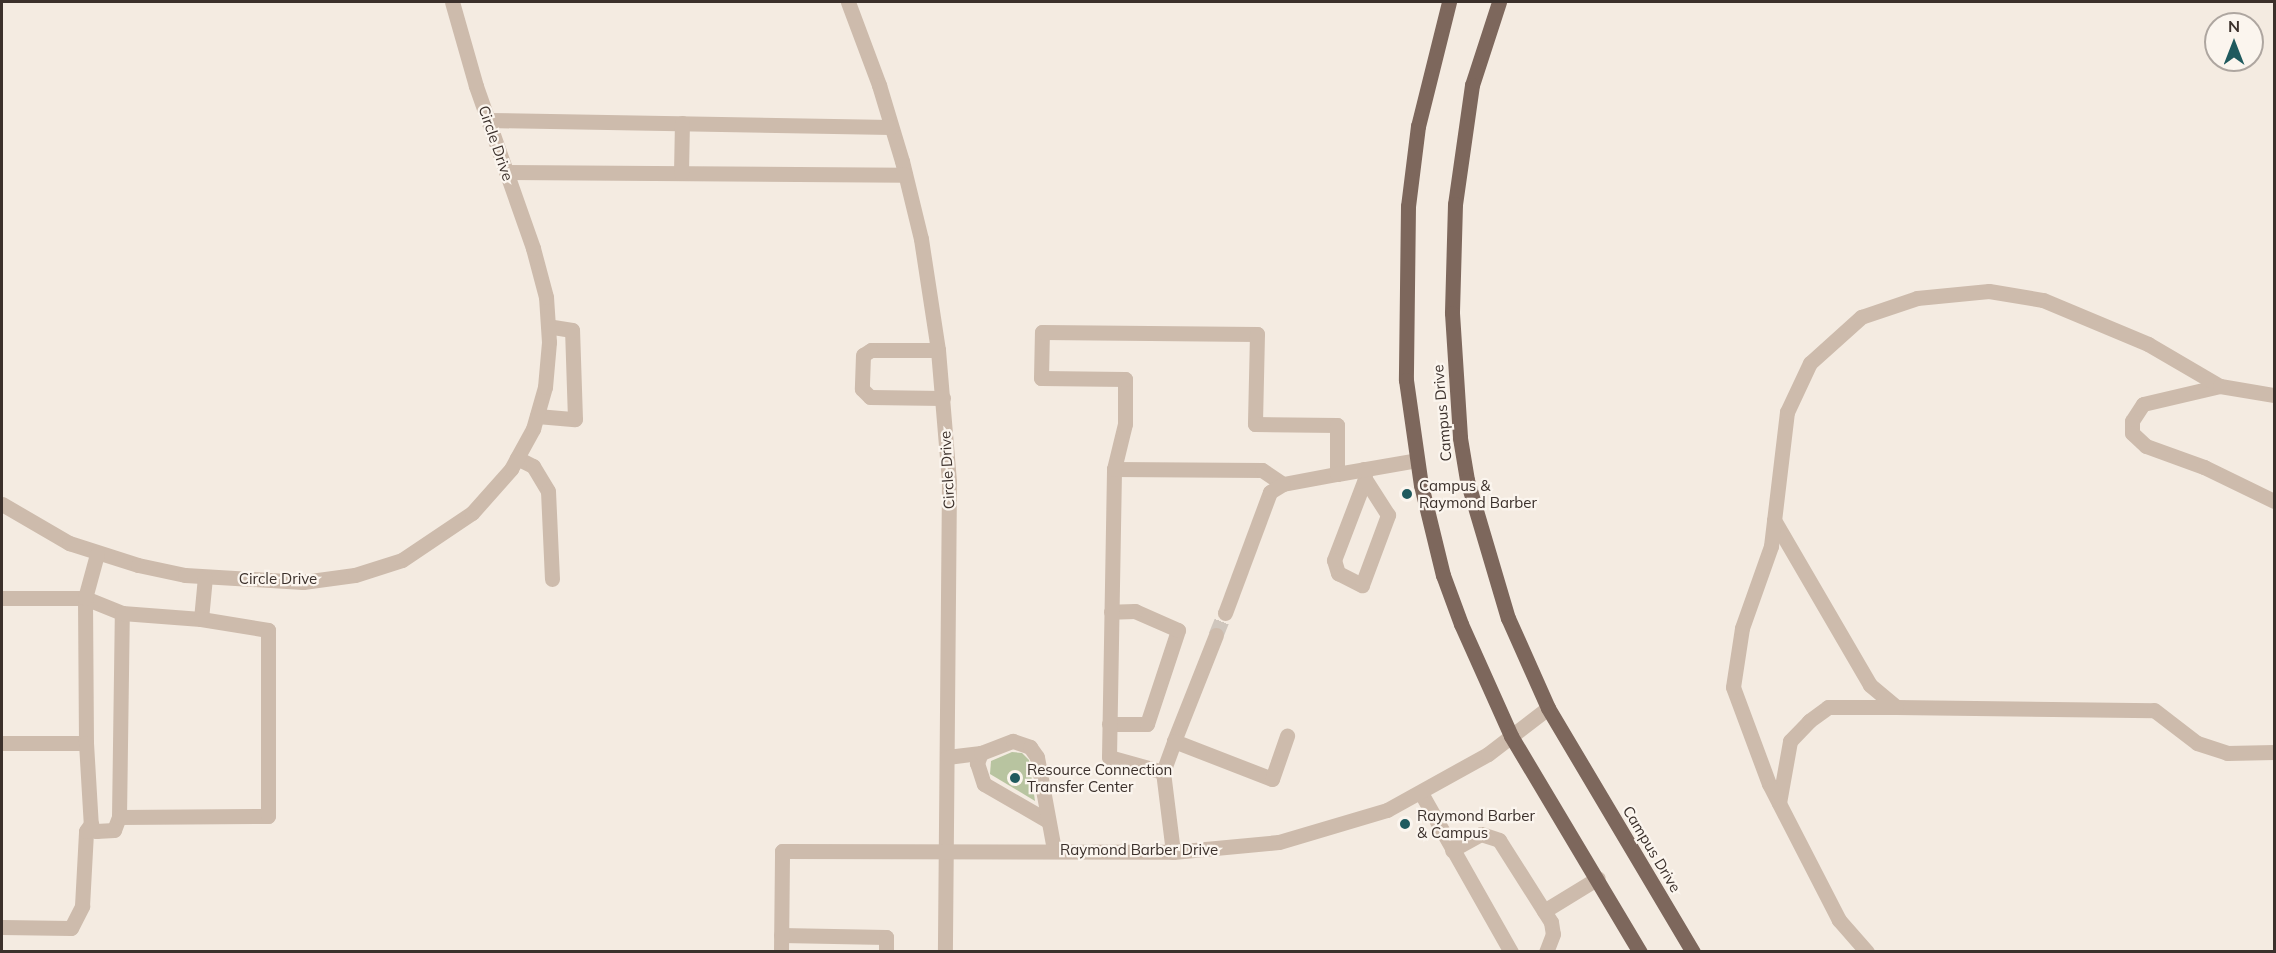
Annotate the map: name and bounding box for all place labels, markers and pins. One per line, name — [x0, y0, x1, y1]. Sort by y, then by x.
place label: Campus & Raymond Barber — [1419, 476, 1537, 511]
marker: Campus & Raymond Barber — [1400, 487, 1414, 501]
place label: Resource Connection Transfer Center — [1027, 760, 1172, 795]
marker: Resource Connection Transfer Center — [1008, 771, 1022, 785]
place label: Raymond Barber & Campus — [1417, 806, 1535, 841]
marker: Raymond Barber & Campus — [1398, 817, 1412, 831]

